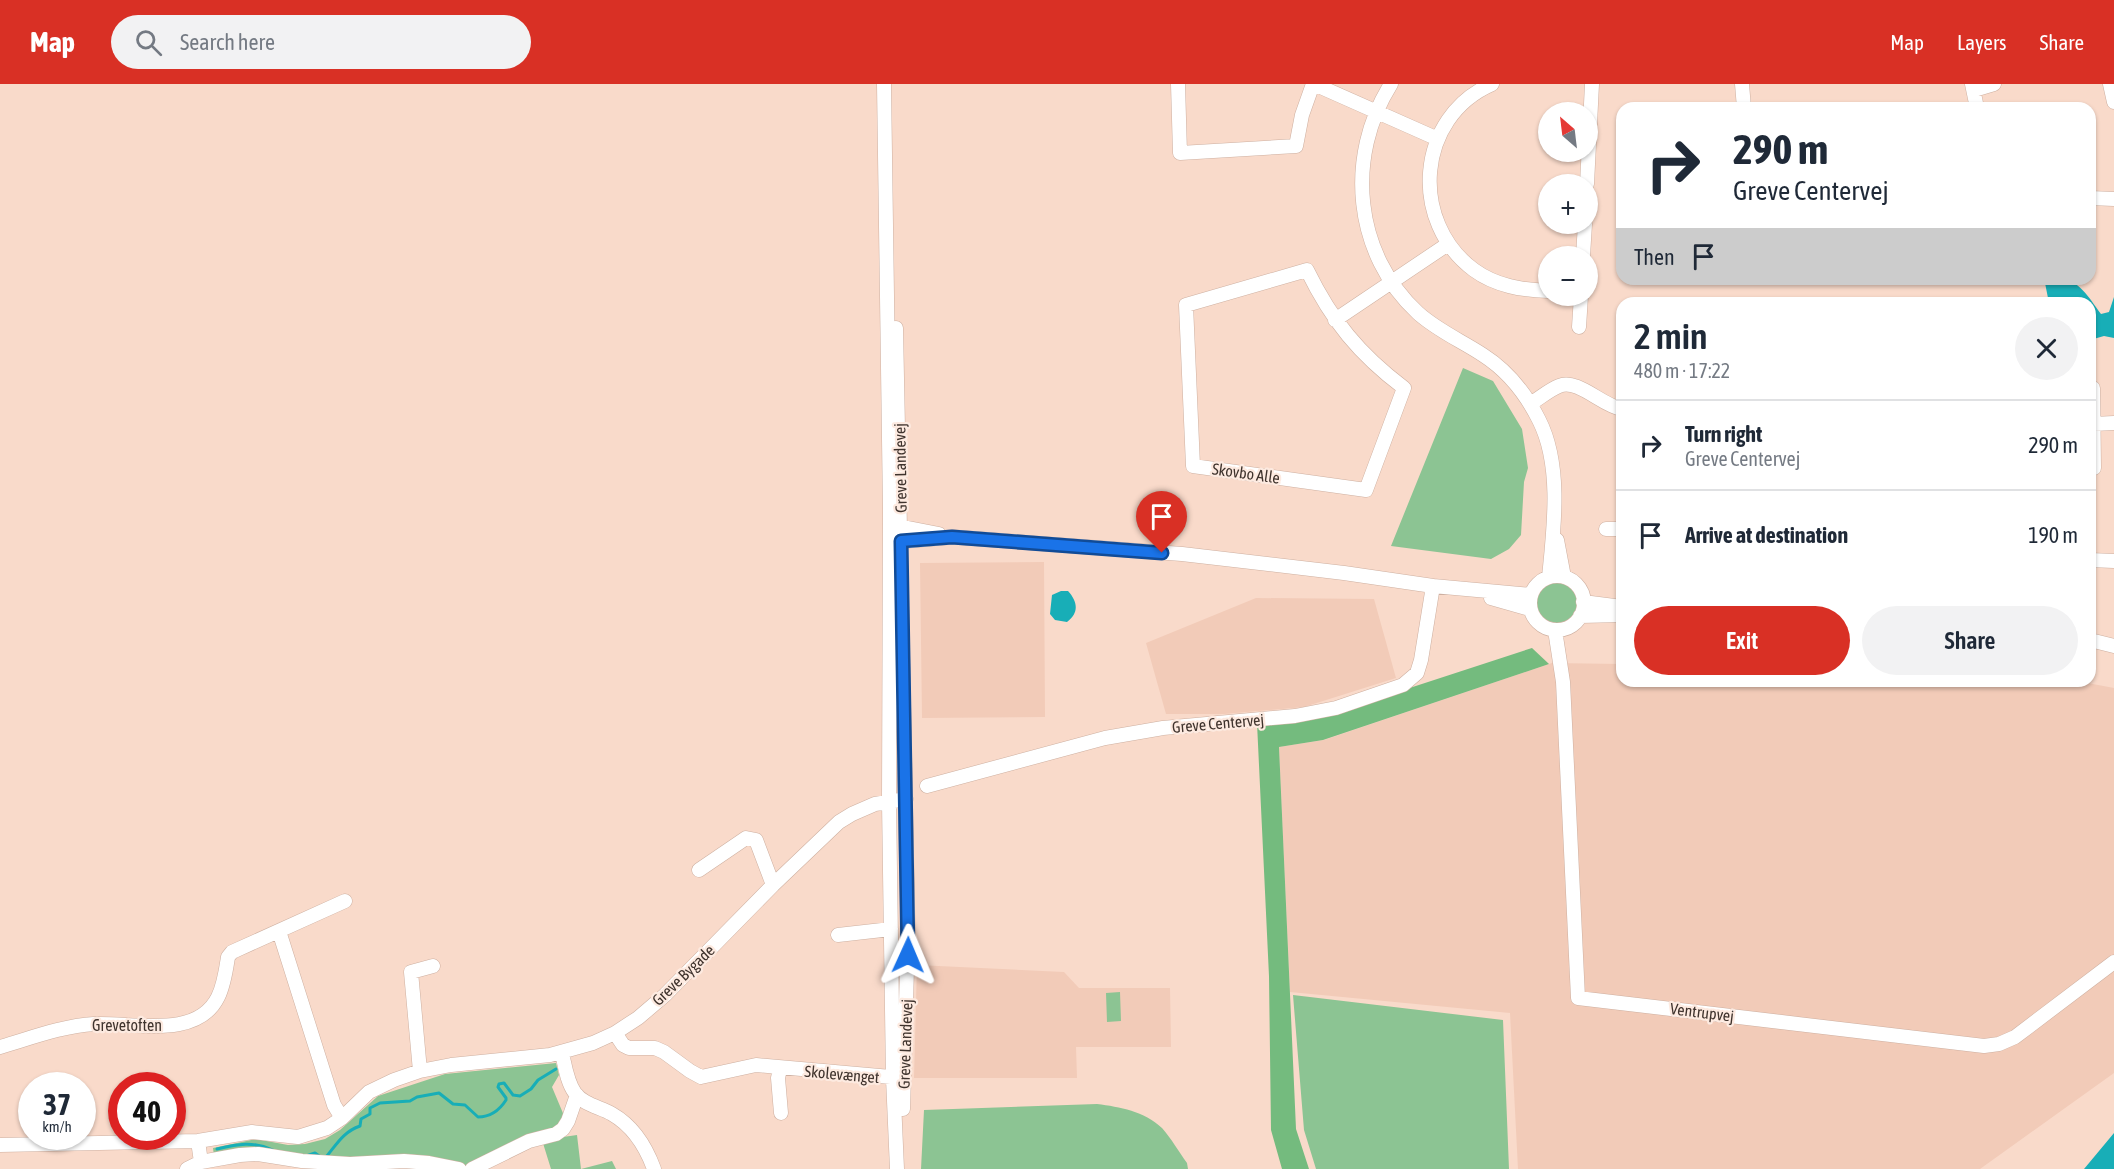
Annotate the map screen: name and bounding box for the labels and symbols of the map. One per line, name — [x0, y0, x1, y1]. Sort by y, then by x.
north arrow — [1538, 102, 1598, 162]
street label: Greve Landevej — [890, 423, 911, 513]
street label: Skovbo Alle — [1211, 459, 1281, 487]
pin — [1136, 491, 1187, 553]
street label: Greve Centervej — [1171, 710, 1265, 737]
position arrow — [876, 923, 940, 987]
street label: Greve Bygade — [648, 941, 718, 1010]
street label: Greve Landevej — [894, 999, 917, 1089]
street label: Ventrupvej — [1669, 999, 1735, 1026]
street label: Grevetoften — [92, 1016, 162, 1034]
street label: Skolevænget — [804, 1062, 881, 1087]
speed limit sign: 40 — [108, 1072, 186, 1150]

